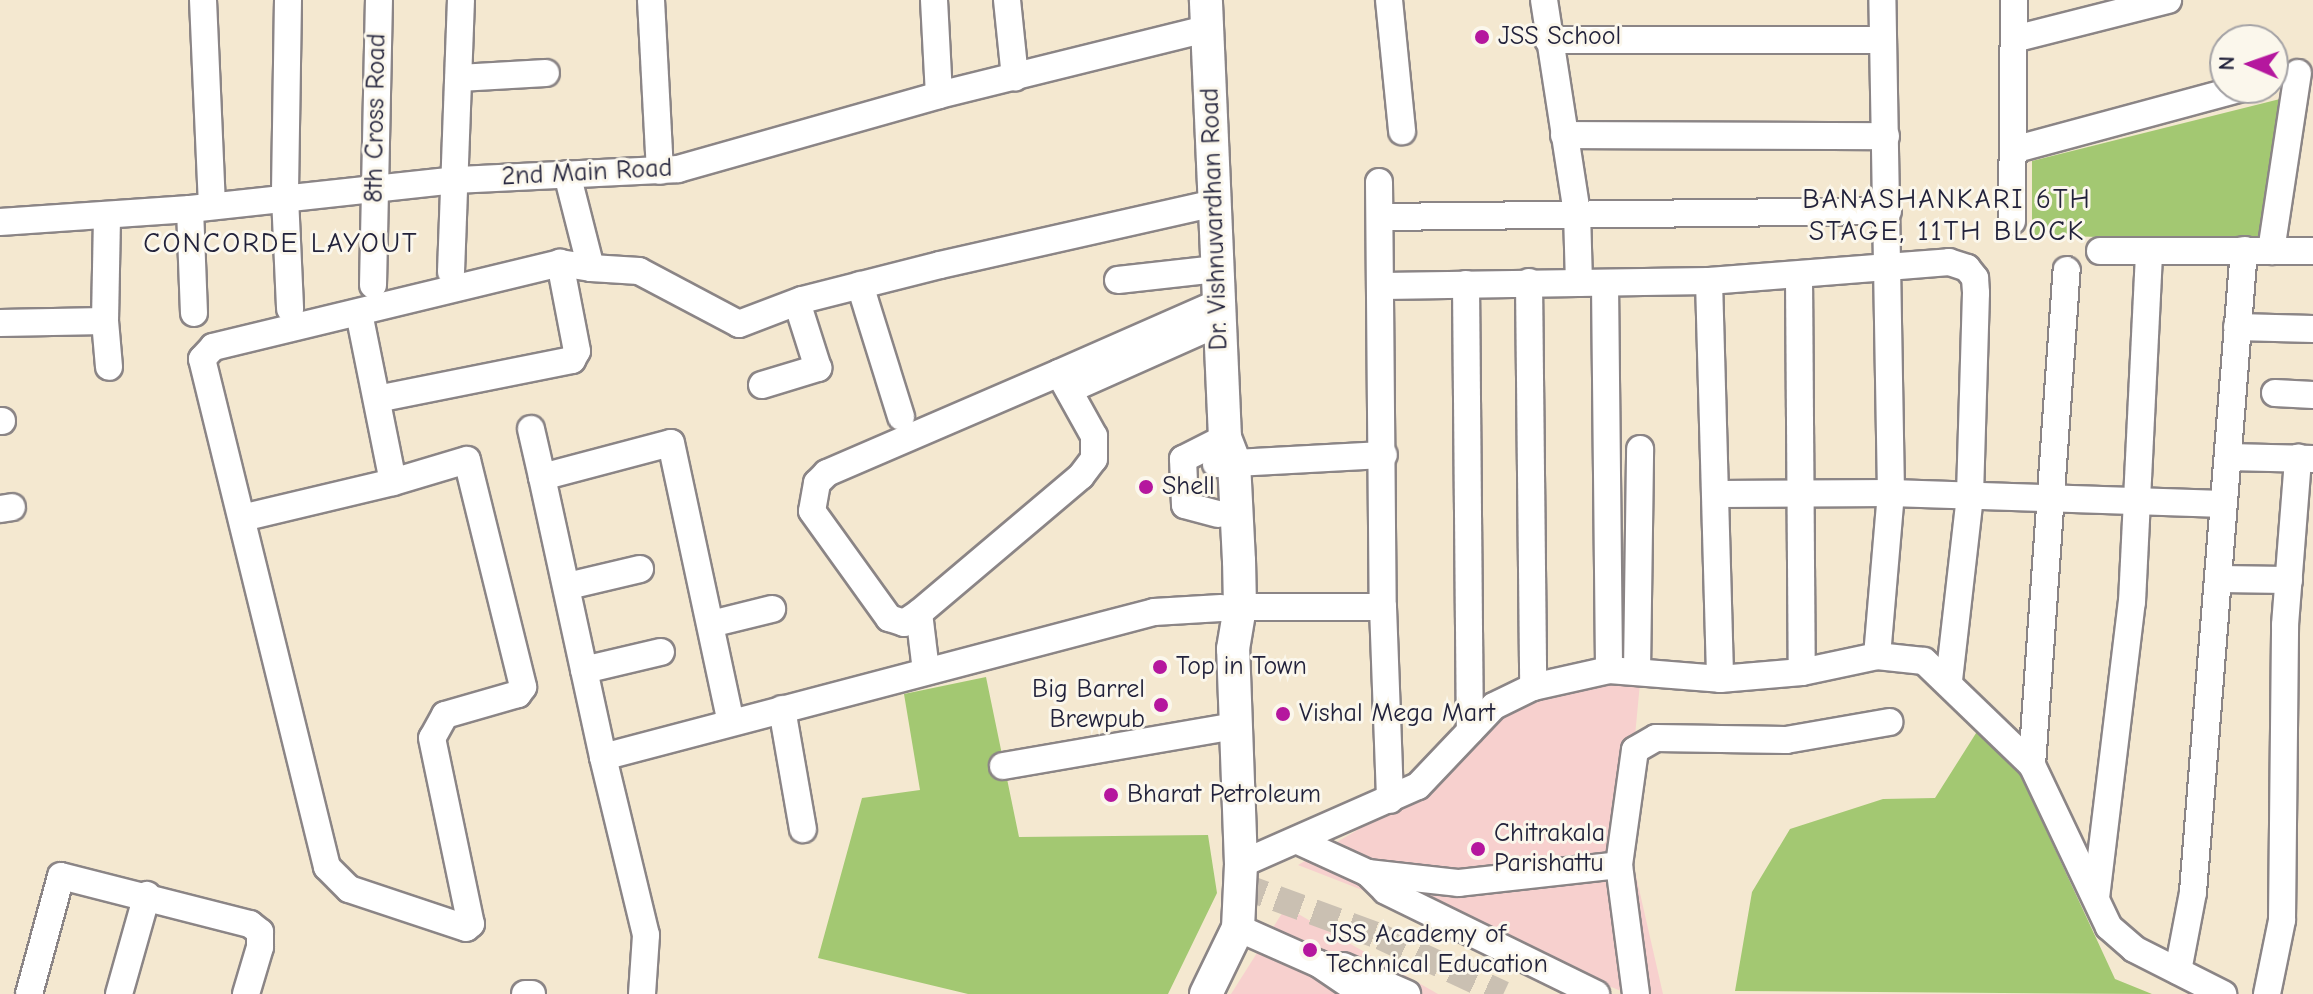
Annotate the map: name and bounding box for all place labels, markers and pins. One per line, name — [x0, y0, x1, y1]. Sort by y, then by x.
place label: JSS School — [1498, 21, 1621, 53]
marker: JSS School — [1473, 28, 1491, 46]
place label: Shell — [1162, 471, 1215, 503]
marker: Shell — [1137, 478, 1155, 496]
place label: Top in Town — [1176, 651, 1307, 683]
marker: Top in Town — [1151, 658, 1169, 676]
place label: Big Barrel Brewpub — [1032, 674, 1145, 736]
marker: Big Barrel Brewpub — [1152, 696, 1170, 714]
place label: Vishal Mega Mart — [1299, 698, 1495, 730]
marker: Vishal Mega Mart — [1274, 705, 1292, 723]
place label: Bharat Petroleum — [1127, 779, 1321, 811]
marker: Bharat Petroleum — [1102, 786, 1120, 804]
place label: Chitrakala Parishattu — [1494, 818, 1605, 880]
marker: Chitrakala Parishattu — [1469, 840, 1487, 858]
place label: JSS Academy of Technical Education — [1326, 919, 1548, 980]
marker: JSS Academy of Technical Education — [1301, 941, 1319, 959]

